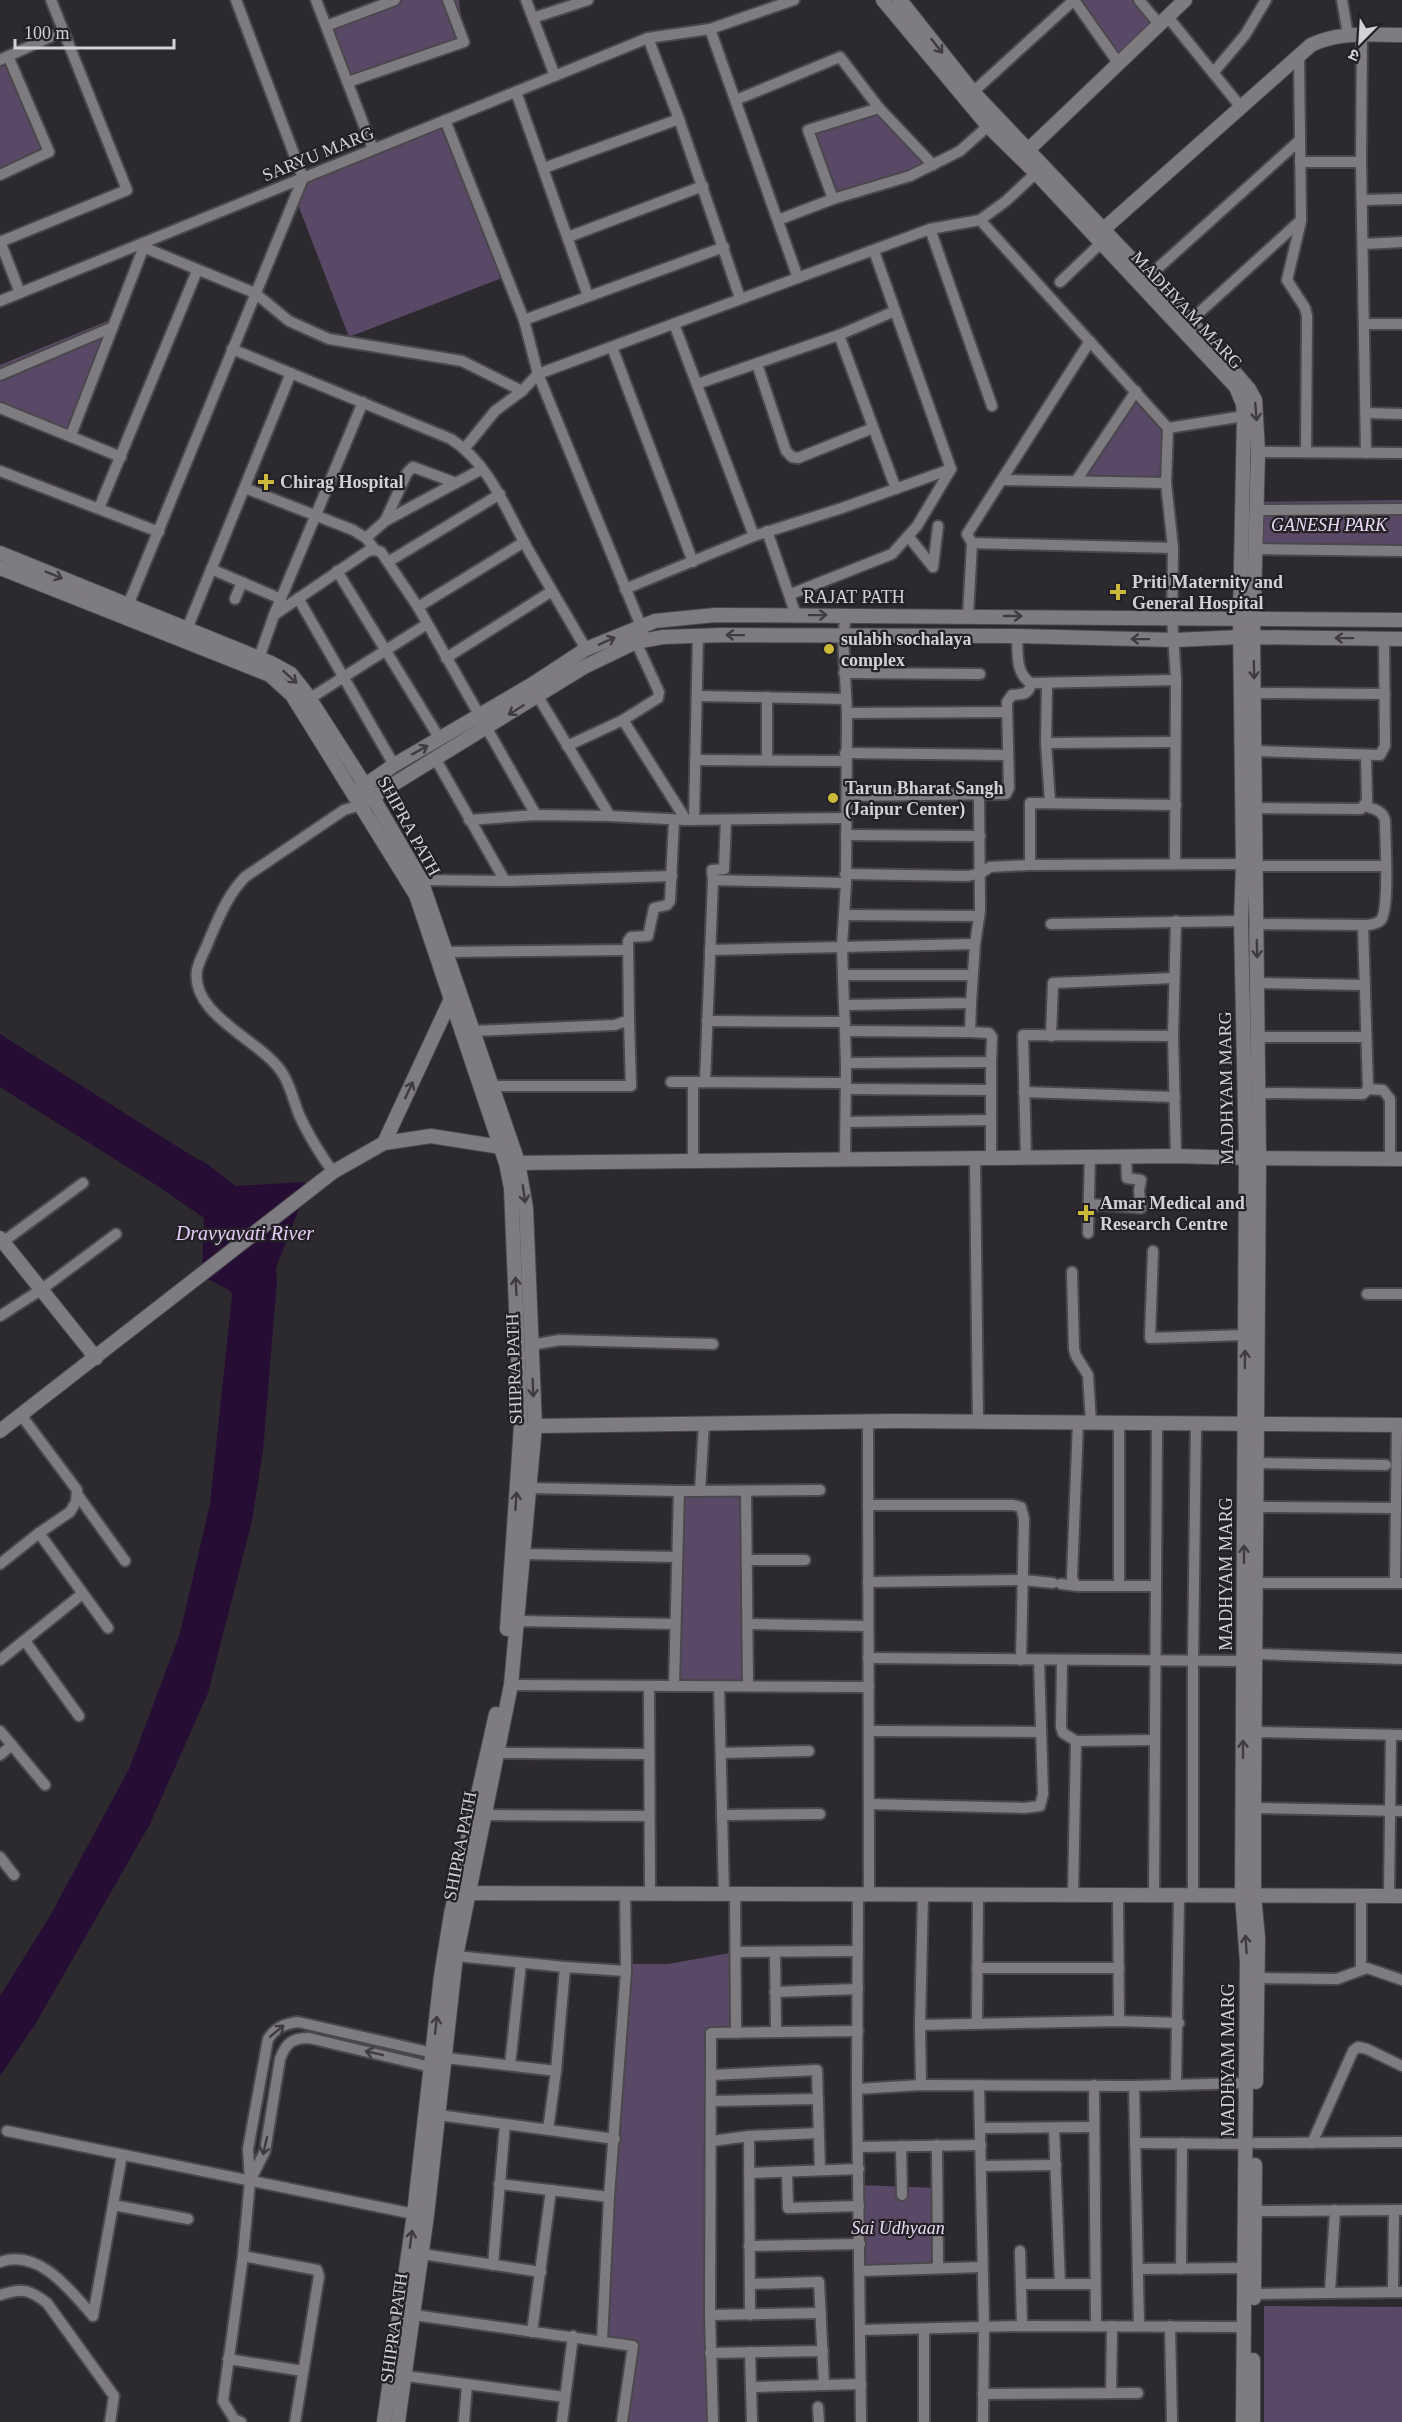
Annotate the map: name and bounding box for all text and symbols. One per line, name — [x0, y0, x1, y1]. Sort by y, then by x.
scale bar — [15, 12, 174, 50]
north arrow — [1330, 12, 1390, 72]
text: 100 m — [24, 23, 70, 43]
one-way arrow — [930, 38, 943, 54]
text: उ — [1346, 45, 1362, 65]
street label: SARYU MARG — [259, 123, 377, 185]
street label: MADHYAM MARG — [1127, 247, 1247, 373]
one-way arrow — [1250, 402, 1261, 422]
place label: Chirag Hospital — [280, 472, 404, 492]
marker: Chirag Hospital — [257, 473, 275, 491]
park label: GANESH PARK — [1271, 515, 1388, 535]
one-way arrow — [44, 570, 63, 581]
place label: Priti Maternity and General Hospital — [1132, 572, 1283, 613]
marker: Priti Maternity and General Hospital — [1109, 583, 1127, 601]
street label: RAJAT PATH — [803, 587, 905, 607]
one-way arrow — [808, 609, 828, 621]
one-way arrow — [1003, 610, 1023, 622]
one-way arrow — [725, 629, 745, 641]
place label: sulabh sochalaya complex — [841, 629, 972, 670]
one-way arrow — [1130, 633, 1150, 645]
one-way arrow — [1334, 633, 1354, 644]
one-way arrow — [597, 634, 615, 646]
marker: sulabh sochalaya complex — [822, 642, 836, 656]
one-way arrow — [1248, 660, 1259, 680]
one-way arrow — [282, 669, 298, 683]
one-way arrow — [508, 704, 525, 716]
one-way arrow — [412, 743, 429, 755]
street label: SHIPRA PATH — [373, 773, 445, 879]
place label: Tarun Bharat Sangh (Jaipur Center) — [845, 778, 1003, 820]
marker: Tarun Bharat Sangh (Jaipur Center) — [826, 791, 840, 805]
one-way arrow — [1251, 939, 1263, 959]
street label: MADHYAM MARG — [1215, 1011, 1237, 1165]
one-way arrow — [404, 1081, 415, 1099]
one-way arrow — [519, 1183, 530, 1203]
place label: Amar Medical and Research Centre — [1100, 1193, 1245, 1234]
marker: Amar Medical and Research Centre — [1077, 1204, 1095, 1222]
water label: Dravyavati River — [175, 1222, 314, 1245]
one-way arrow — [511, 1276, 522, 1296]
street label: SHIPRA PATH — [502, 1313, 526, 1425]
one-way arrow — [1239, 1349, 1251, 1369]
one-way arrow — [527, 1378, 539, 1398]
one-way arrow — [511, 1492, 522, 1512]
street label: MADHYAM MARG — [1216, 1497, 1236, 1651]
one-way arrow — [1238, 1544, 1250, 1564]
one-way arrow — [1237, 1739, 1249, 1759]
street label: SHIPRA PATH — [440, 1790, 480, 1902]
one-way arrow — [1240, 1934, 1251, 1954]
street label: MADHYAM MARG — [1218, 1983, 1238, 2137]
one-way arrow — [431, 2016, 442, 2035]
one-way arrow — [269, 2024, 285, 2038]
one-way arrow — [365, 2047, 384, 2059]
one-way arrow — [259, 2136, 271, 2155]
park label: Sai Udhyaan — [851, 2218, 945, 2238]
one-way arrow — [405, 2230, 416, 2250]
street label: SHIPRA PATH — [376, 2272, 412, 2384]

